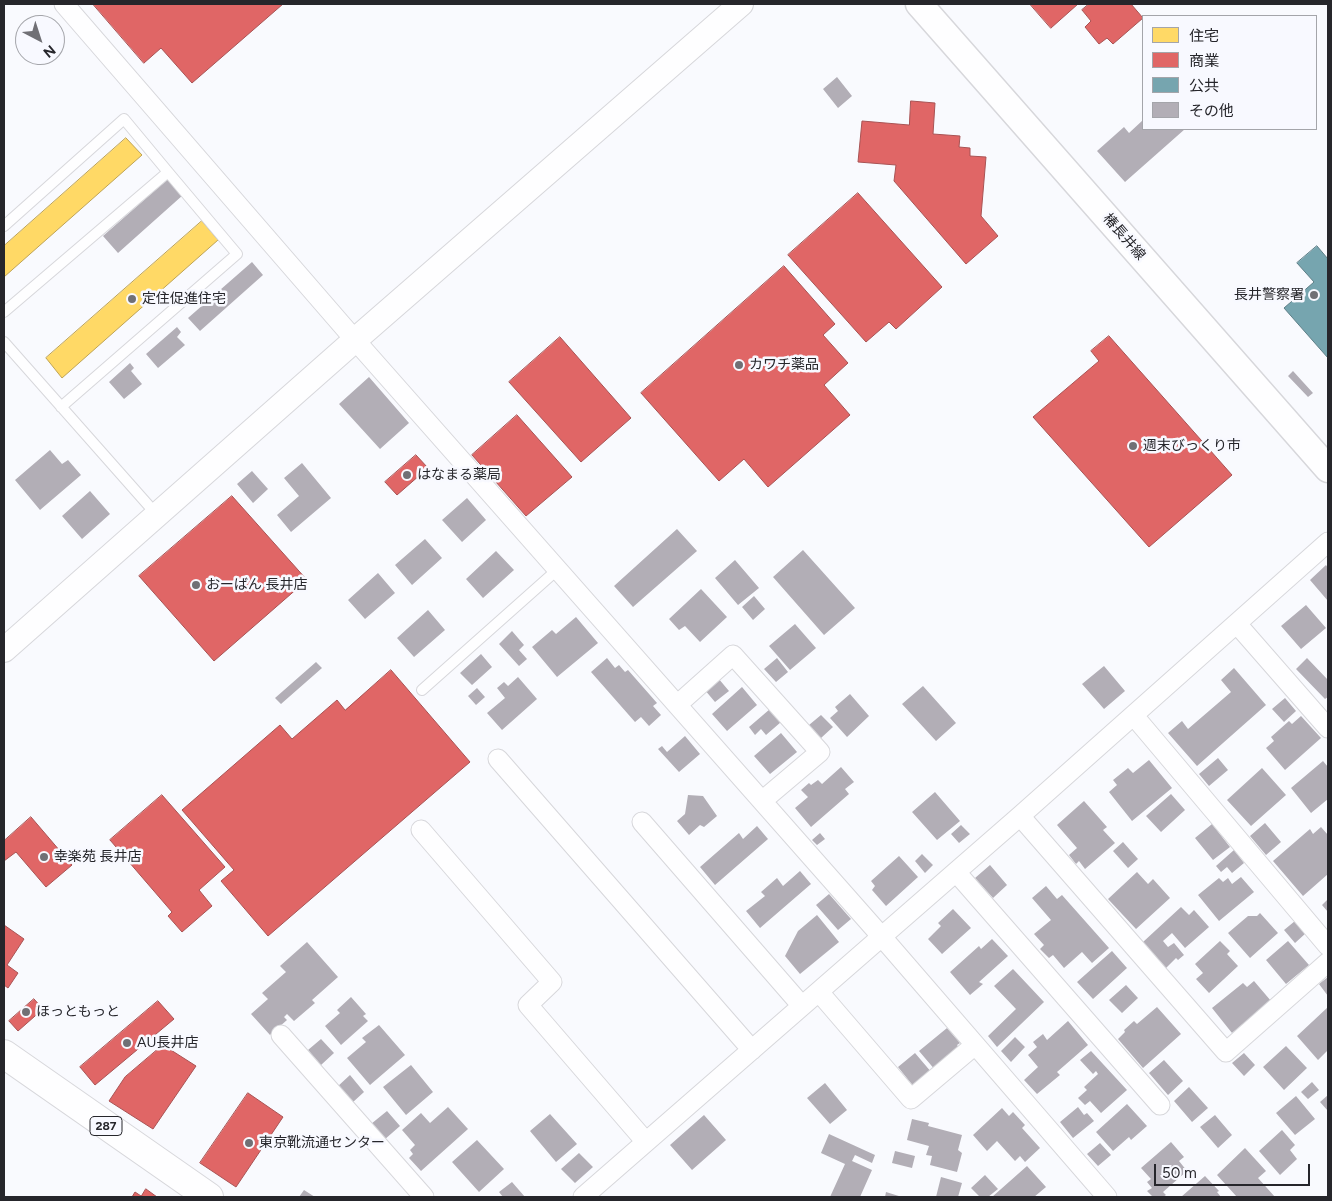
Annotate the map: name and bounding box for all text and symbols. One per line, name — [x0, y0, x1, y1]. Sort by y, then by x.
north arrow — [15, 15, 65, 65]
legend — [1142, 15, 1317, 130]
text: 住宅 — [1189, 27, 1219, 45]
text: N — [40, 41, 59, 61]
text: 商業 — [1189, 52, 1219, 70]
text: 公共 — [1189, 77, 1219, 95]
text: その他 — [1189, 102, 1234, 120]
street label: 椿長井線 — [1099, 210, 1149, 264]
place label: 長井警察署 — [1234, 287, 1304, 303]
marker: 長井警察署 — [1308, 289, 1320, 301]
place label: 定住促進住宅 — [142, 291, 226, 307]
marker: 定住促進住宅 — [126, 293, 138, 305]
place label: カワチ薬品 — [749, 357, 819, 373]
marker: カワチ薬品 — [733, 359, 745, 371]
place label: 週末びっくり市 — [1143, 438, 1241, 454]
marker: 週末びっくり市 — [1127, 440, 1139, 452]
place label: はなまる薬局 — [417, 467, 501, 483]
marker: はなまる薬局 — [401, 469, 413, 481]
place label: おーばん 長井店 — [206, 577, 307, 593]
marker: おーばん 長井店 — [190, 579, 202, 591]
place label: 幸楽苑 長井店 — [54, 849, 141, 865]
marker: 幸楽苑 長井店 — [38, 851, 50, 863]
place label: ほっともっと — [36, 1004, 120, 1020]
marker: ほっともっと — [20, 1006, 32, 1018]
place label: AU長井店 — [137, 1035, 198, 1051]
marker: AU長井店 — [121, 1037, 133, 1049]
road number: 287 — [90, 1116, 122, 1136]
place label: 東京靴流通センター — [259, 1135, 385, 1151]
marker: 東京靴流通センター — [243, 1137, 255, 1149]
scale bar — [1157, 1154, 1313, 1186]
text: 50 m — [1162, 1164, 1197, 1182]

